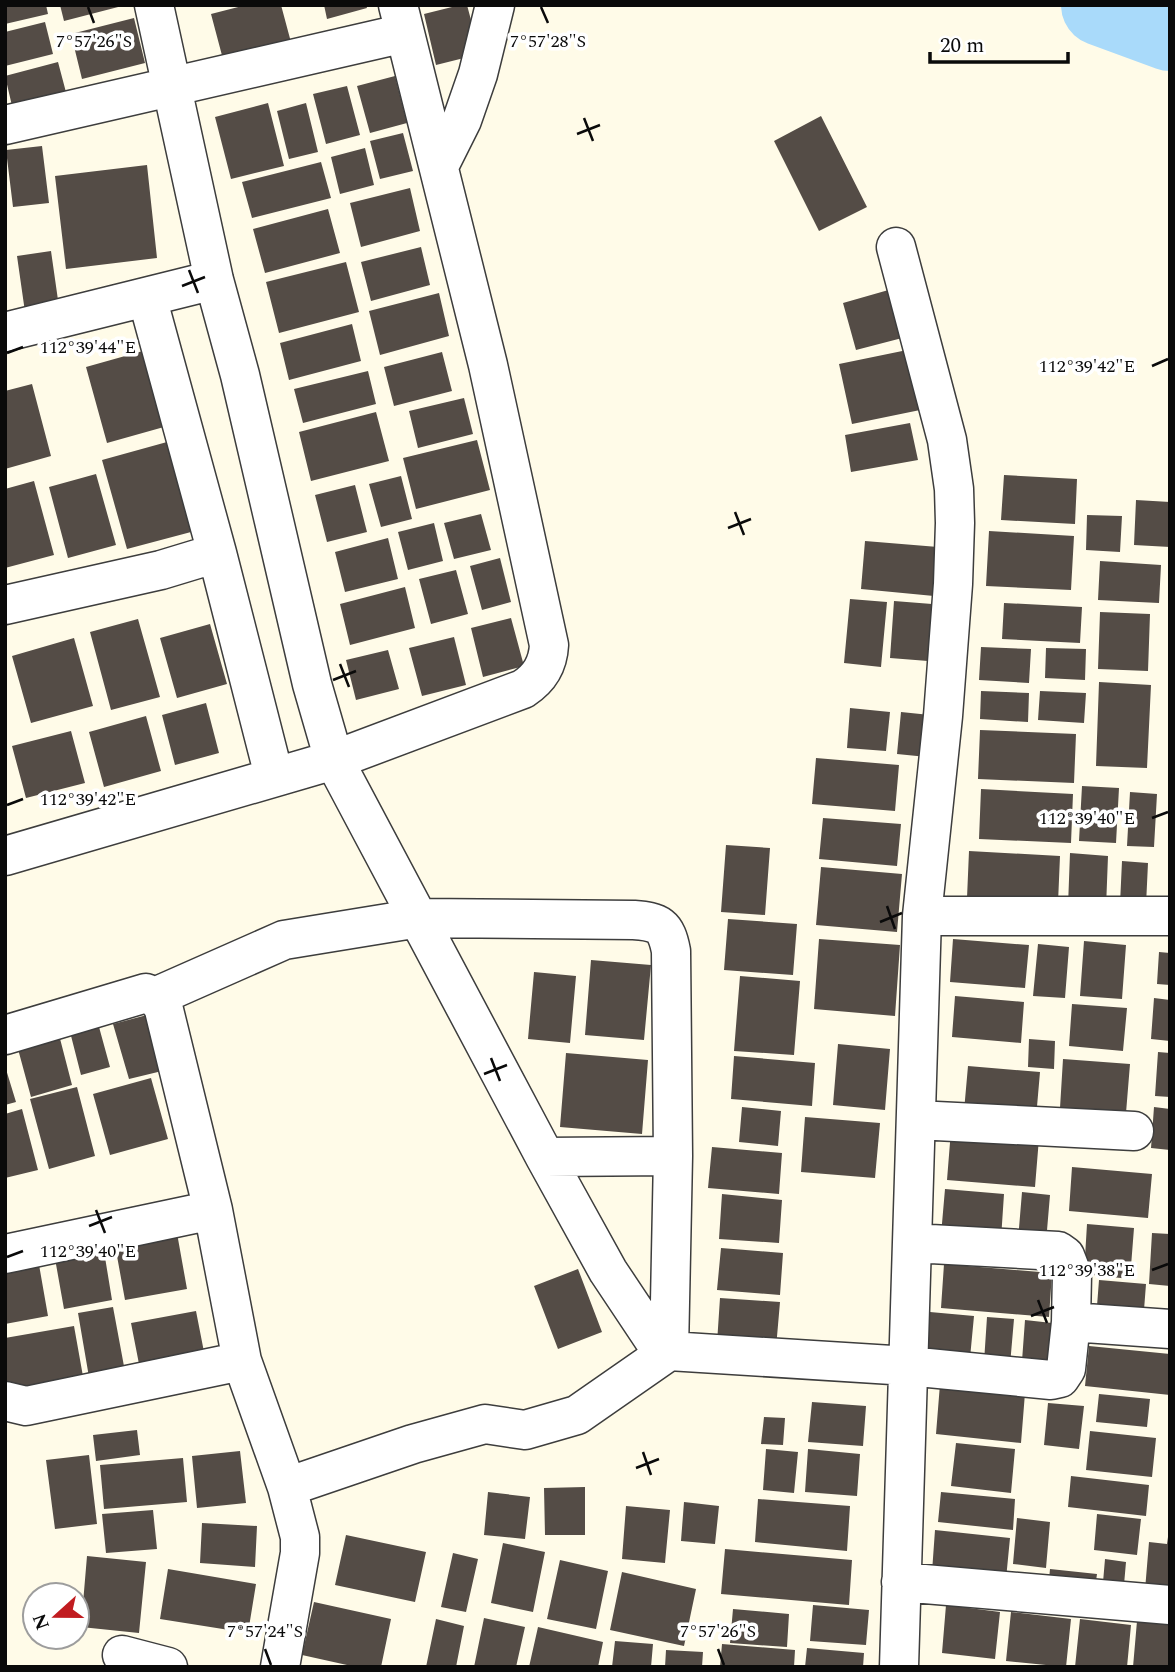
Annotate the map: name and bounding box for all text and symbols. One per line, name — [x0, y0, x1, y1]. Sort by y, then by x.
scale bar — [930, 21, 1068, 65]
text: 7°57'26"S — [56, 28, 132, 55]
text: 7°57'28"S — [510, 28, 586, 55]
text: 20 m — [940, 30, 984, 62]
text: 112°39'44"E — [40, 334, 136, 361]
text: 112°39'42"E — [1039, 353, 1135, 380]
text: 112°39'42"E — [40, 786, 136, 813]
text: 112°39'40"E — [1039, 805, 1135, 832]
text: 112°39'40"E — [40, 1238, 136, 1265]
text: 112°39'38"E — [1039, 1257, 1135, 1284]
north arrow — [21, 1581, 91, 1651]
text: N — [25, 1609, 58, 1634]
text: 7°57'24"S — [227, 1618, 303, 1645]
text: 7°57'26"S — [680, 1618, 756, 1645]

